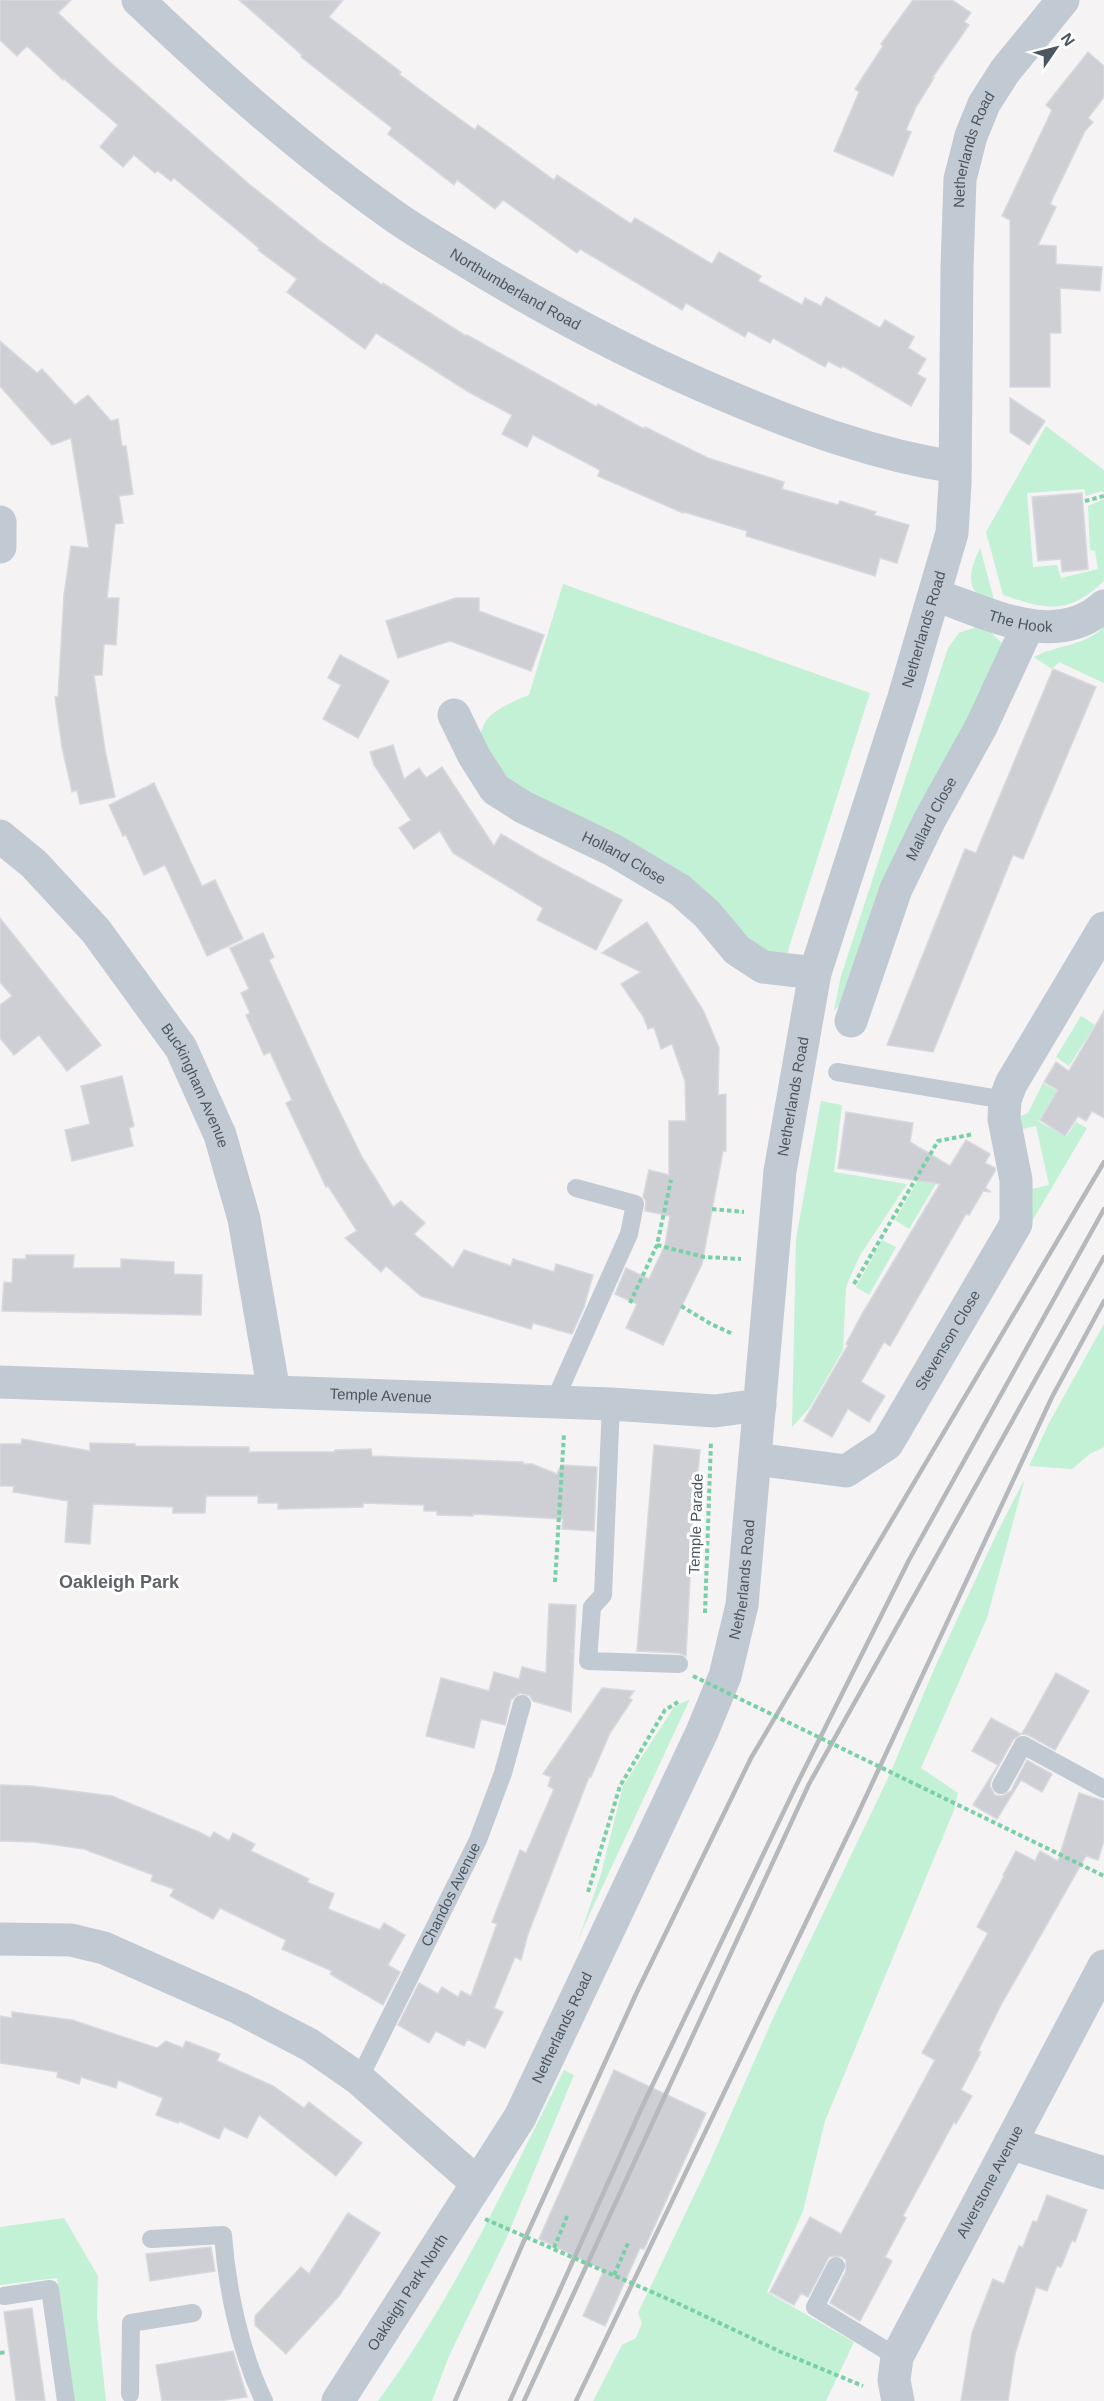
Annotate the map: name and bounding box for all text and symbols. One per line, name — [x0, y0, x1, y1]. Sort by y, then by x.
north arrow — [1026, 18, 1086, 78]
text: N — [1058, 30, 1078, 49]
street label: Netherlands Road — [950, 88, 998, 208]
street label: Northumberland Road — [447, 245, 584, 333]
street label: Netherlands Road — [898, 569, 948, 690]
street label: The Hook — [986, 606, 1053, 635]
street label: Mallard Close — [902, 774, 960, 863]
street label: Holland Close — [579, 827, 669, 888]
street label: Buckingham Avenue — [158, 1020, 232, 1150]
street label: Netherlands Road — [774, 1035, 812, 1157]
street label: Stevenson Close — [911, 1287, 983, 1393]
street label: Temple Avenue — [329, 1385, 432, 1406]
street label: Temple Parade — [685, 1473, 706, 1575]
street label: Netherlands Road — [725, 1519, 757, 1641]
district label: Oakleigh Park — [59, 1572, 180, 1592]
street label: Chandos Avenue — [417, 1840, 483, 1949]
street label: Netherlands Road — [528, 1969, 595, 2086]
street label: Alverstone Avenue — [953, 2122, 1026, 2241]
street label: Oakleigh Park North — [364, 2231, 451, 2354]

